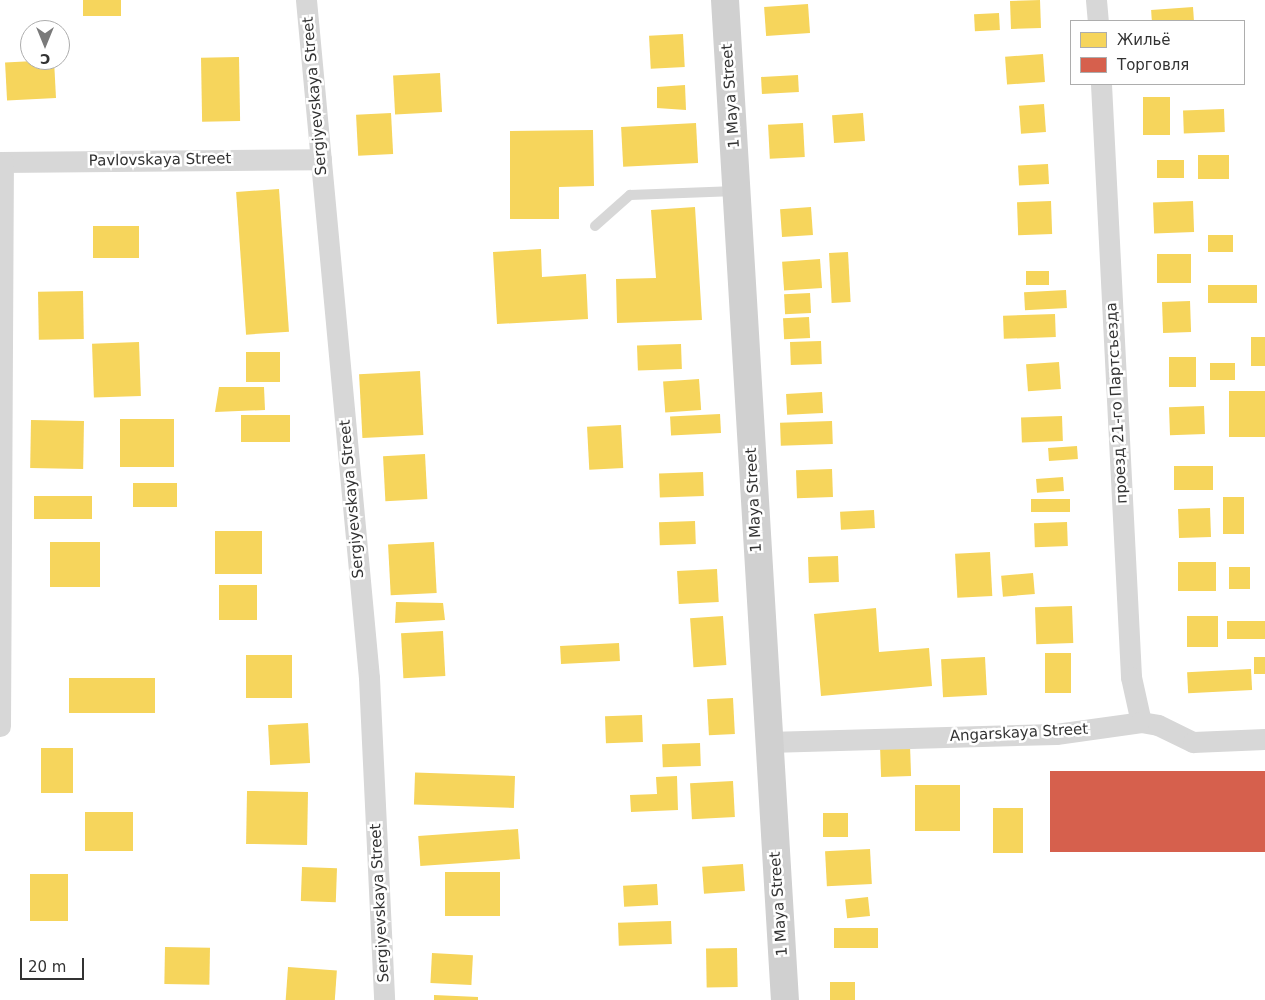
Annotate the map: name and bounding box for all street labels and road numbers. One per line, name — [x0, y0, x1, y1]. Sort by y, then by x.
street label: Sergiyevskaya Street — [299, 16, 331, 176]
street label: 1 Maya Street — [718, 43, 744, 149]
street label: Pavlovskaya Street — [89, 150, 231, 170]
street label: проезд 21-го Партсъезда — [1103, 302, 1131, 504]
street label: Sergiyevskaya Street — [336, 419, 368, 579]
street label: 1 Maya Street — [742, 447, 766, 553]
street label: Angarskaya Street — [949, 720, 1089, 746]
street label: Sergiyevskaya Street — [367, 823, 393, 983]
street label: 1 Maya Street — [766, 851, 792, 957]

